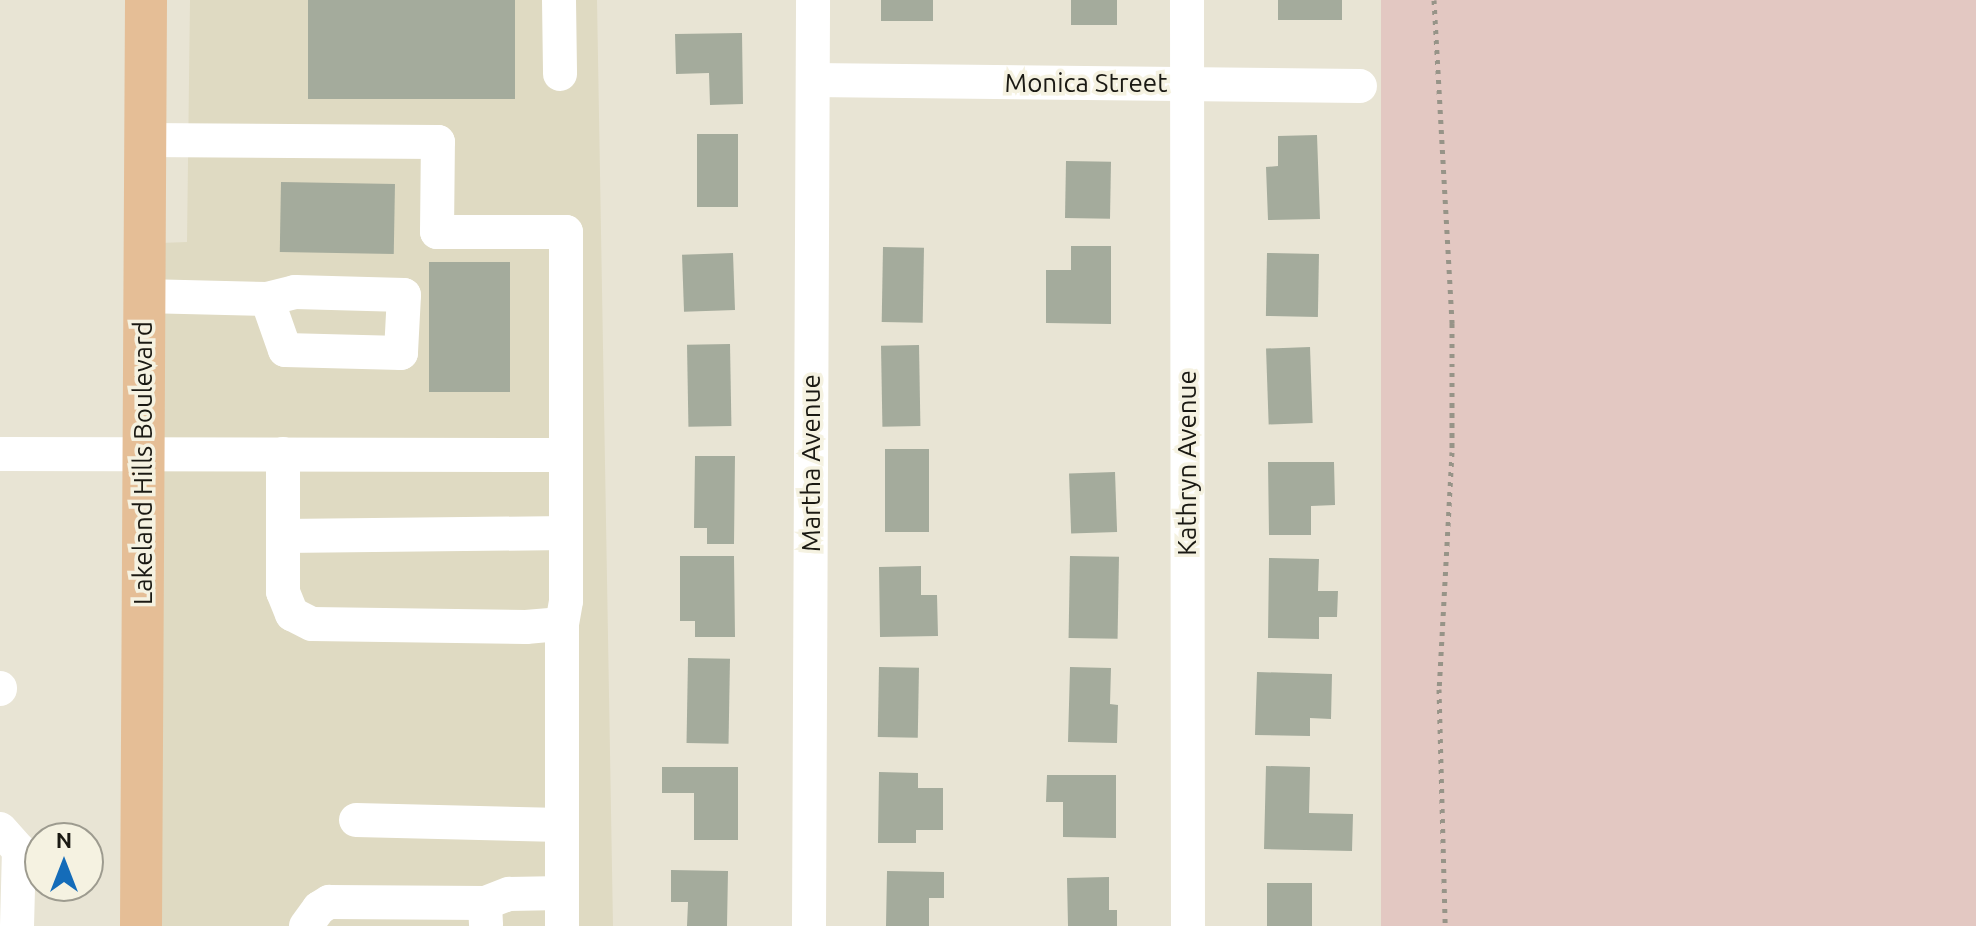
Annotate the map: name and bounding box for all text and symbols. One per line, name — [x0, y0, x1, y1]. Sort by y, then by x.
street label: Monica Street — [1005, 67, 1167, 99]
street label: Lakeland Hills Boulevard — [127, 321, 159, 605]
street label: Kathryn Avenue — [1171, 370, 1203, 556]
street label: Martha Avenue — [795, 374, 827, 552]
north arrow — [24, 822, 104, 902]
text: N — [56, 827, 72, 852]

